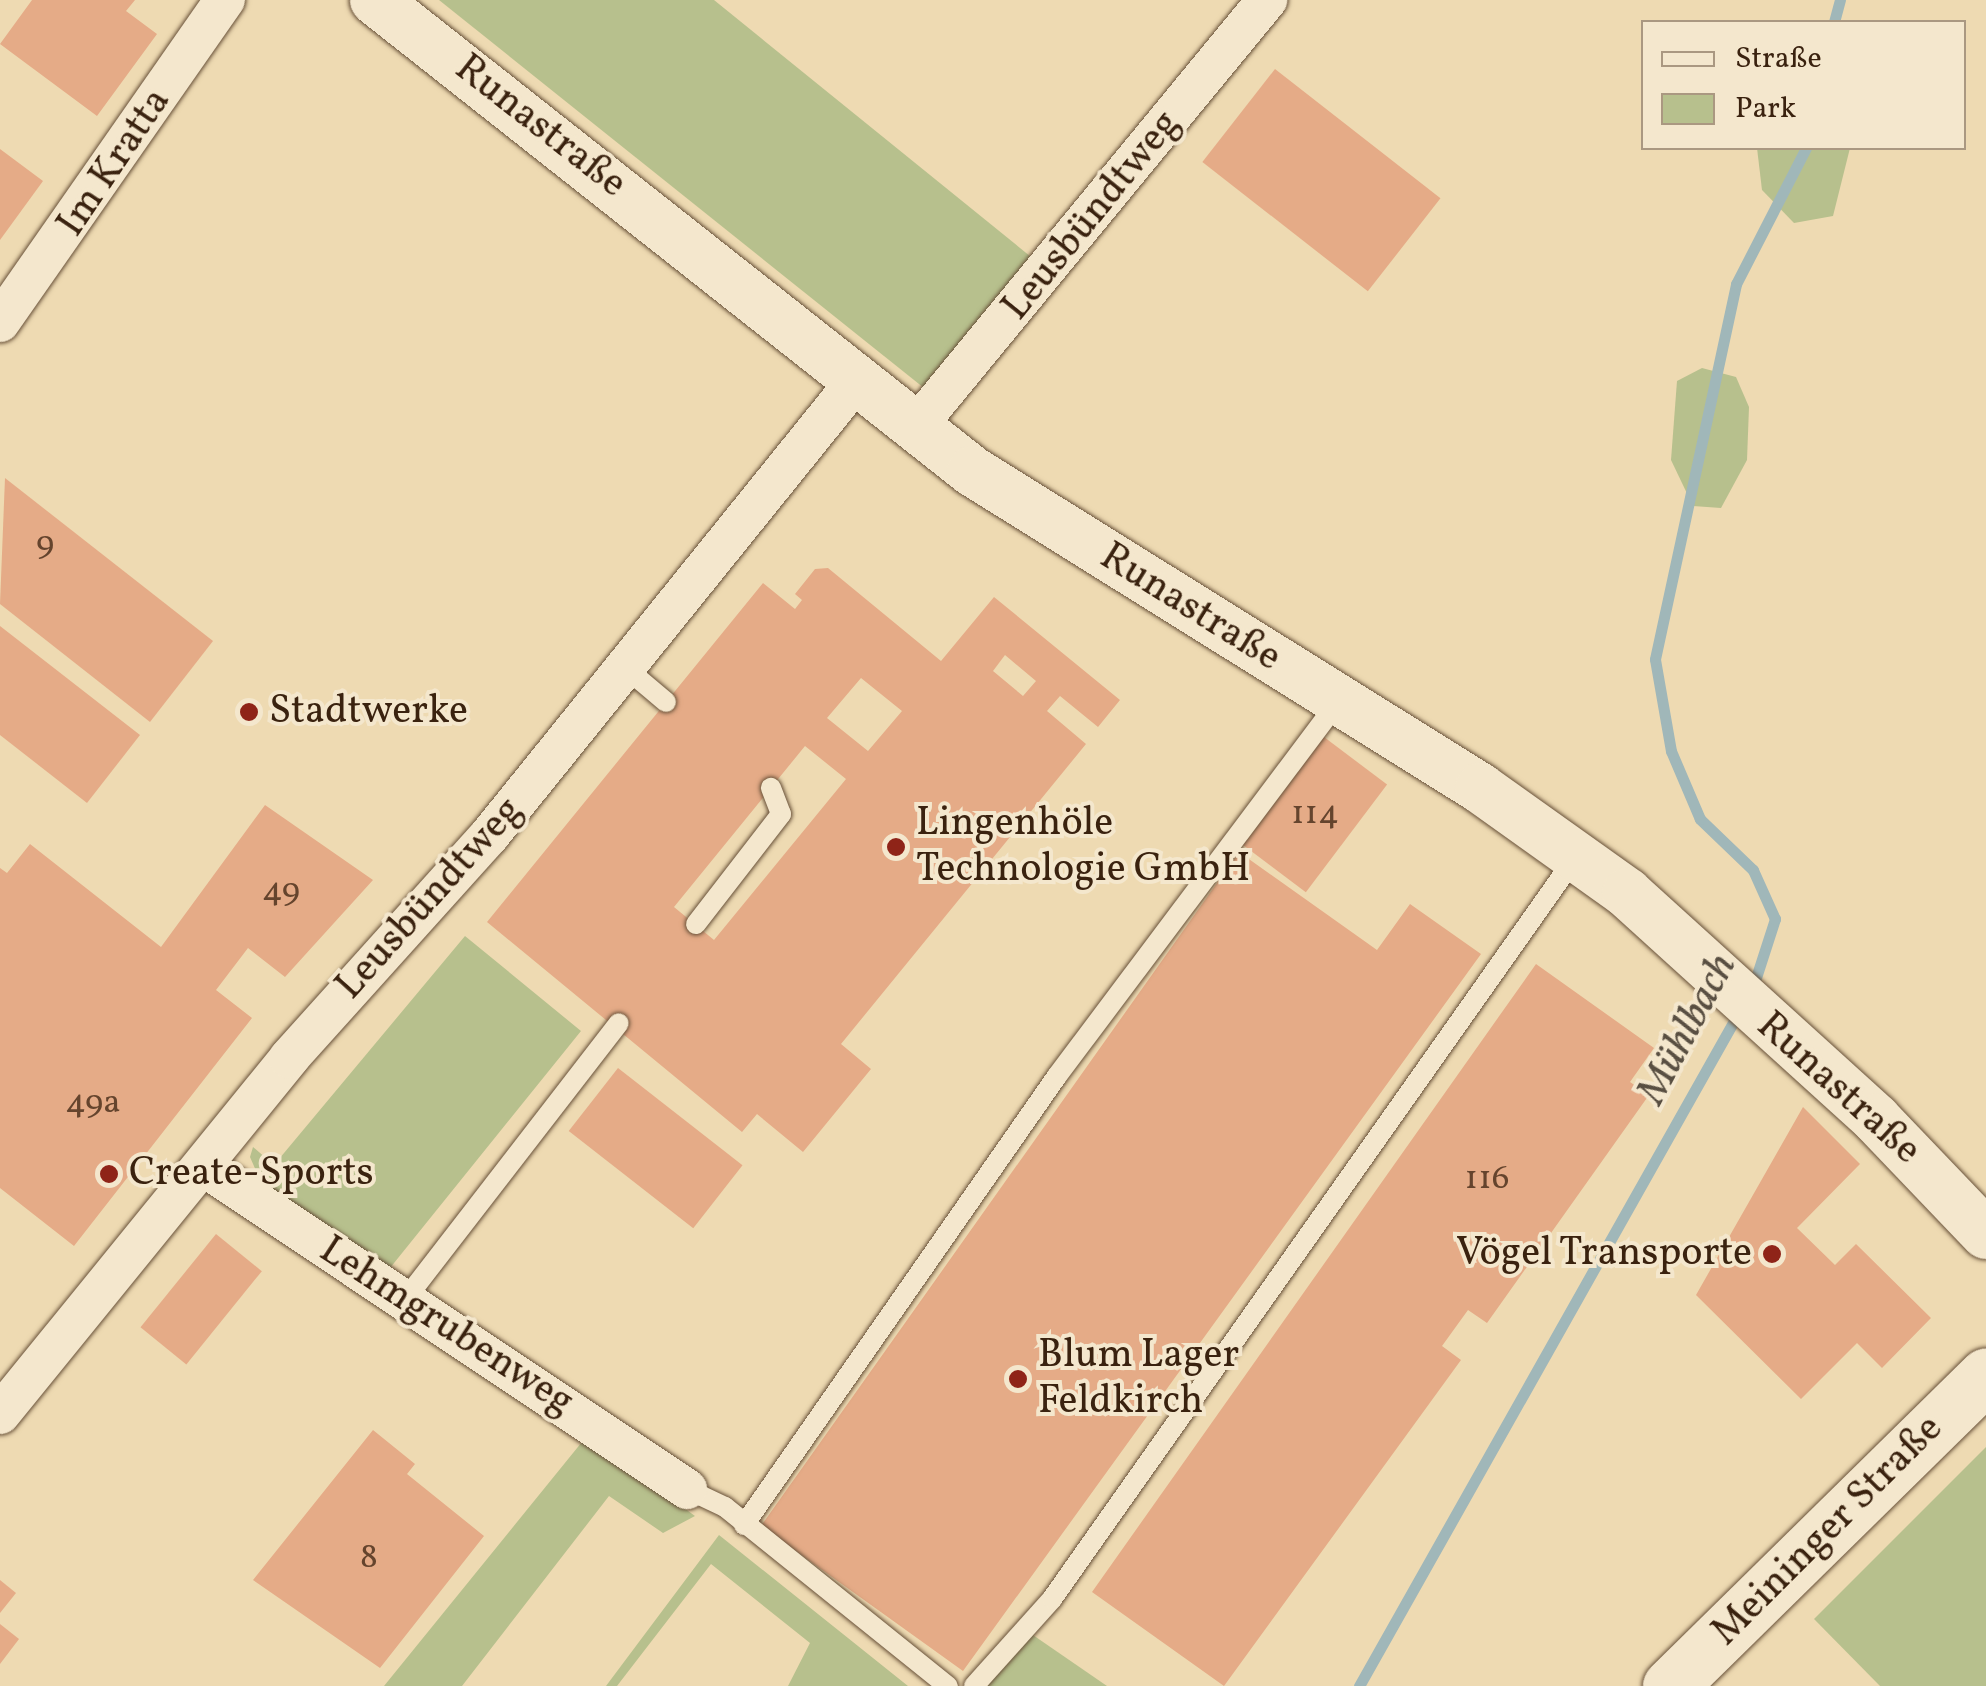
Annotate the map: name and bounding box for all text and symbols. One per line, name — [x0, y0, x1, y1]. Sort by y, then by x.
legend — [1641, 20, 1966, 150]
text: Straße — [1735, 38, 1822, 80]
street label: Runastraße — [445, 45, 635, 209]
street label: Im Kratta — [48, 80, 182, 246]
text: Park — [1735, 88, 1796, 130]
street label: Leusbündtweg — [993, 101, 1191, 331]
house number: 9 — [36, 523, 54, 565]
street label: Runastraße — [1091, 533, 1289, 683]
place label: Stadtwerke — [269, 688, 468, 736]
marker: Stadtwerke — [238, 701, 260, 723]
street label: Leusbündtweg — [327, 788, 533, 1010]
house number: 114 — [1291, 793, 1339, 835]
place label: Lingenhöle Technologie GmbH — [916, 800, 1250, 894]
marker: Lingenhöle Technologie GmbH — [885, 836, 907, 858]
house number: 49 — [262, 870, 300, 912]
water label: Mühlbach — [1628, 946, 1750, 1114]
street label: Runastraße — [1746, 1003, 1930, 1175]
house number: 49a — [65, 1082, 121, 1124]
place label: Create-Sports — [129, 1150, 374, 1198]
house number: 116 — [1465, 1158, 1509, 1200]
marker: Create-Sports — [98, 1163, 120, 1185]
street label: Lehmgrubenweg — [310, 1227, 582, 1427]
place label: Vögel Transporte — [1455, 1230, 1752, 1278]
marker: Vögel Transporte — [1761, 1243, 1783, 1265]
place label: Blum Lager Feldkirch — [1038, 1332, 1239, 1426]
marker: Blum Lager Feldkirch — [1007, 1368, 1029, 1390]
street label: Meininger Straße — [1702, 1405, 1954, 1657]
house number: 8 — [360, 1537, 378, 1579]

